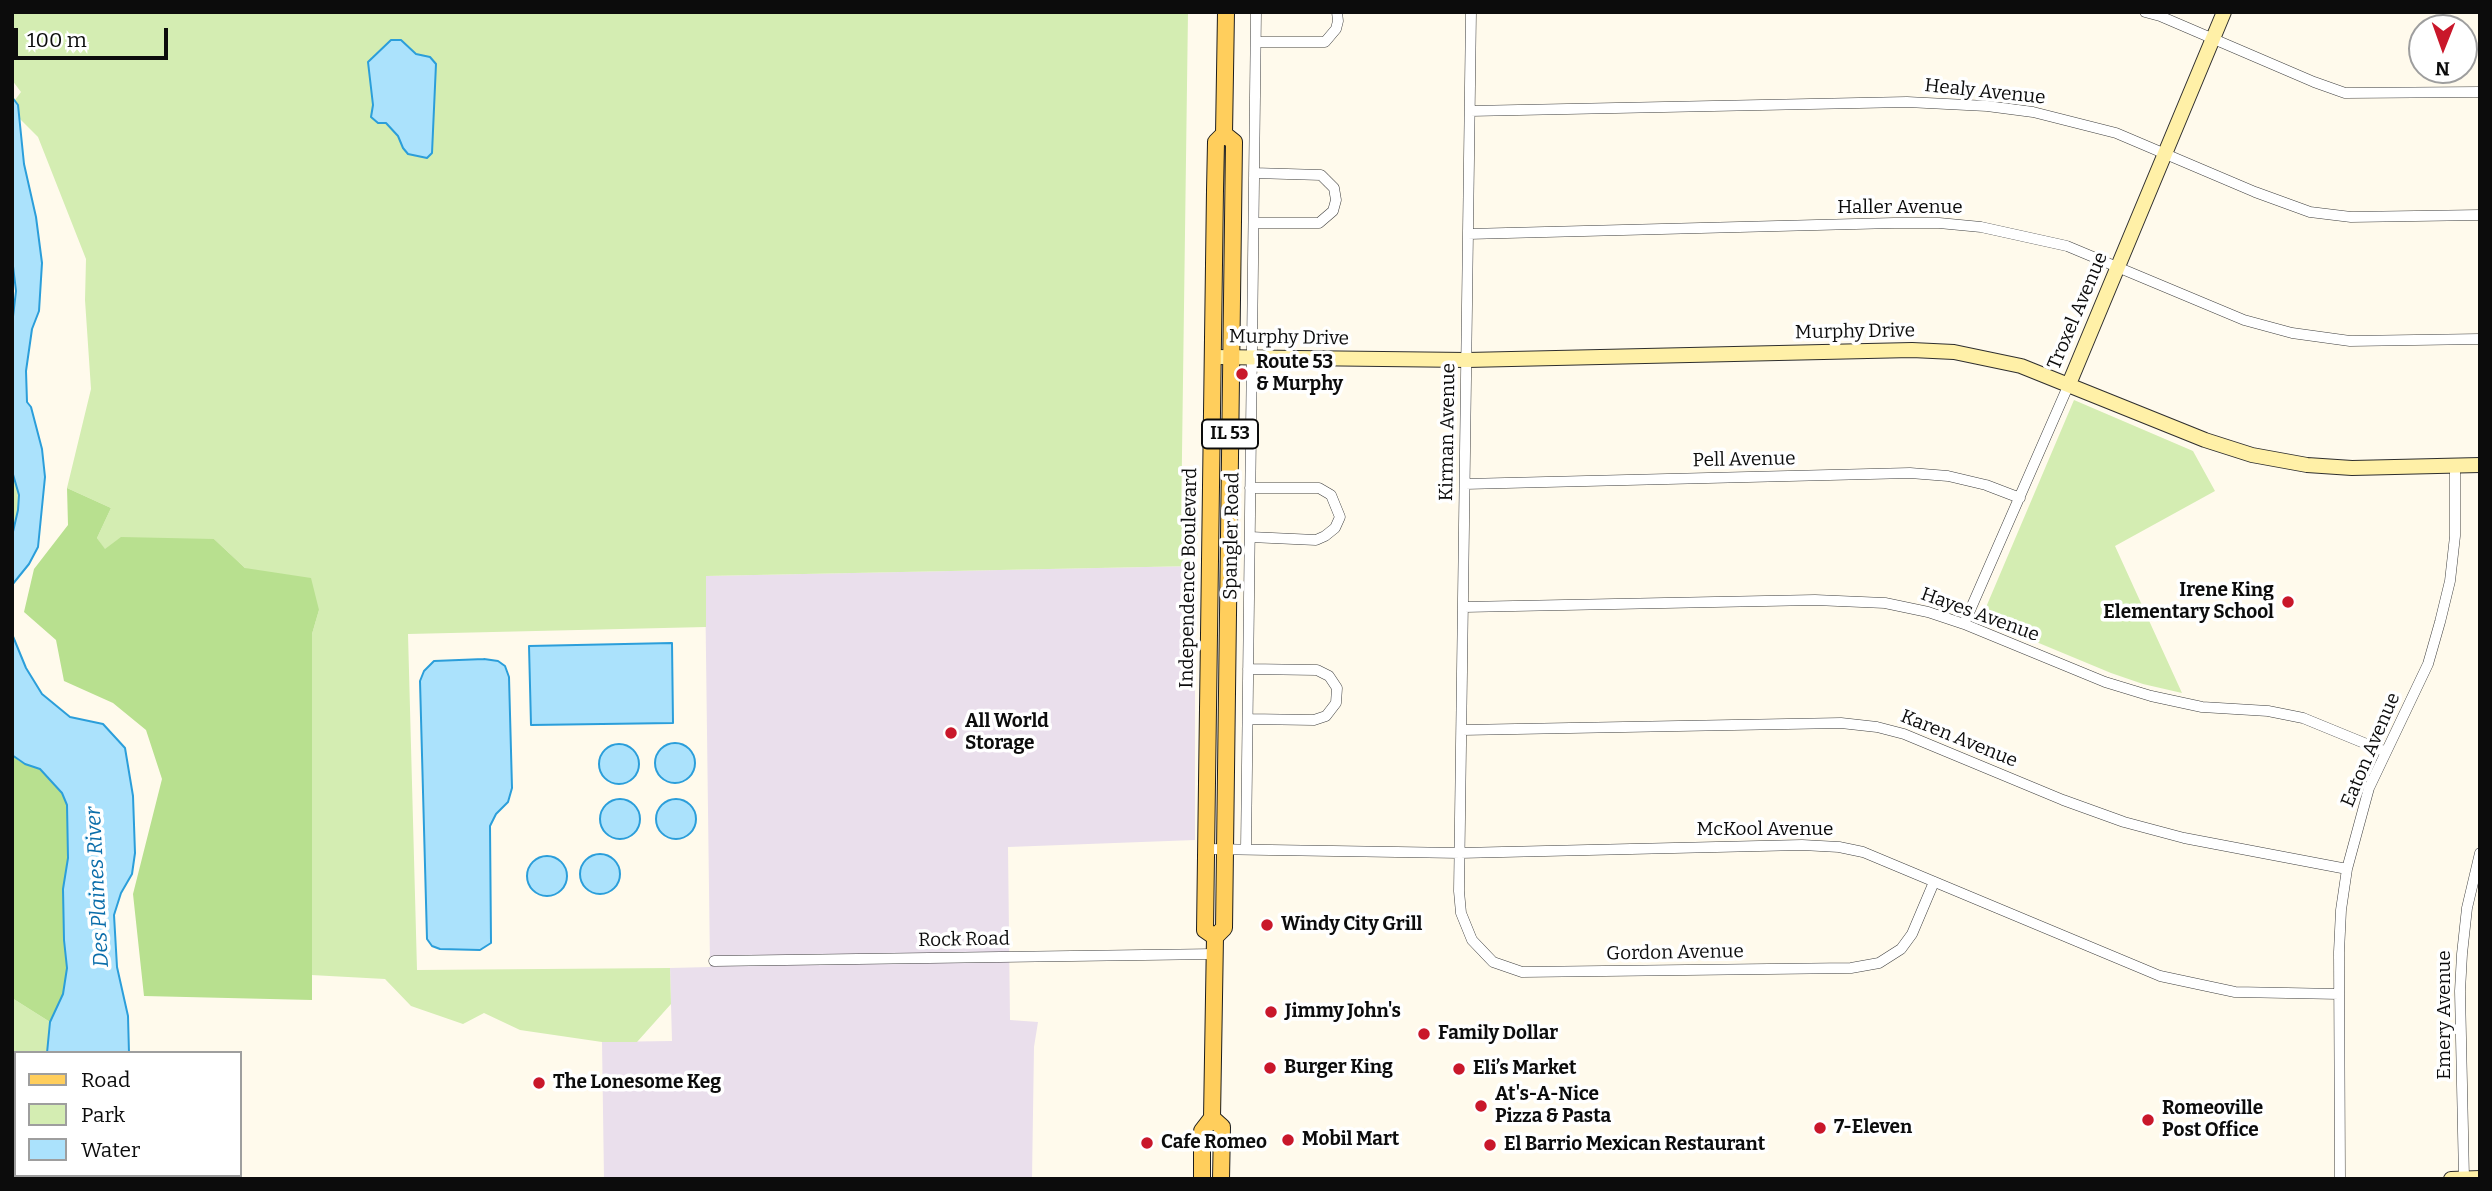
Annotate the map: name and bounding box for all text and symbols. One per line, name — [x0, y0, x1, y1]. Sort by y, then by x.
scale bar — [18, 14, 172, 58]
north arrow — [2408, 14, 2478, 84]
text: 100 m — [27, 27, 87, 53]
text: N — [2435, 57, 2450, 80]
street label: Healy Avenue — [1923, 74, 2047, 110]
street label: Haller Avenue — [1837, 197, 1963, 219]
street label: Troxel Avenue — [2043, 249, 2113, 373]
street label: Murphy Drive — [1795, 320, 1915, 344]
street label: Murphy Drive — [1229, 326, 1349, 350]
place label: Route 53 & Murphy — [1256, 352, 1343, 396]
street label: Kirman Avenue — [1435, 363, 1461, 501]
marker: Route 53 & Murphy — [1234, 366, 1250, 382]
road number: IL 53 — [1202, 420, 1258, 448]
street label: Pell Avenue — [1692, 448, 1796, 472]
street label: Independence Boulevard — [1176, 467, 1202, 689]
street label: Spangler Road — [1219, 472, 1245, 600]
place label: Irene King Elementary School — [2103, 580, 2274, 624]
street label: Hayes Avenue — [1918, 583, 2042, 647]
marker: Irene King Elementary School — [2280, 594, 2296, 610]
street label: Eaton Avenue — [2337, 689, 2405, 811]
street label: Karen Avenue — [1897, 705, 2021, 773]
place label: All World Storage — [965, 711, 1049, 755]
marker: All World Storage — [943, 725, 959, 741]
water label: Des Plaines River — [81, 806, 115, 968]
street label: McKool Avenue — [1697, 819, 1833, 841]
place label: Windy City Grill — [1281, 914, 1422, 936]
marker: Windy City Grill — [1259, 917, 1275, 933]
street label: Rock Road — [918, 928, 1010, 952]
street label: Gordon Avenue — [1606, 940, 1744, 966]
street label: Emery Avenue — [2434, 950, 2456, 1080]
place label: Jimmy John's — [1285, 1001, 1401, 1023]
marker: Jimmy John's — [1263, 1004, 1279, 1020]
place label: Family Dollar — [1438, 1023, 1558, 1045]
marker: Family Dollar — [1416, 1026, 1432, 1042]
legend — [14, 1051, 242, 1177]
place label: Burger King — [1284, 1057, 1393, 1079]
place label: Eli’s Market — [1473, 1058, 1576, 1080]
marker: Burger King — [1262, 1060, 1278, 1076]
marker: Eli’s Market — [1451, 1061, 1467, 1077]
text: Road — [81, 1067, 130, 1093]
place label: The Lonesome Keg — [553, 1072, 721, 1094]
marker: The Lonesome Keg — [531, 1075, 547, 1091]
place label: At's-A-Nice Pizza & Pasta — [1495, 1084, 1611, 1128]
marker: At's-A-Nice Pizza & Pasta — [1473, 1098, 1489, 1114]
place label: Romeoville Post Office — [2162, 1098, 2263, 1142]
text: Park — [81, 1102, 125, 1128]
marker: Romeoville Post Office — [2140, 1112, 2156, 1128]
place label: 7-Eleven — [1834, 1117, 1912, 1139]
marker: 7-Eleven — [1812, 1120, 1828, 1136]
place label: Mobil Mart — [1302, 1129, 1399, 1151]
place label: Cafe Romeo — [1161, 1132, 1267, 1154]
marker: Mobil Mart — [1280, 1132, 1296, 1148]
place label: El Barrio Mexican Restaurant — [1504, 1134, 1765, 1156]
marker: Cafe Romeo — [1139, 1135, 1155, 1151]
text: Water — [81, 1137, 140, 1163]
marker: El Barrio Mexican Restaurant — [1482, 1137, 1498, 1153]

